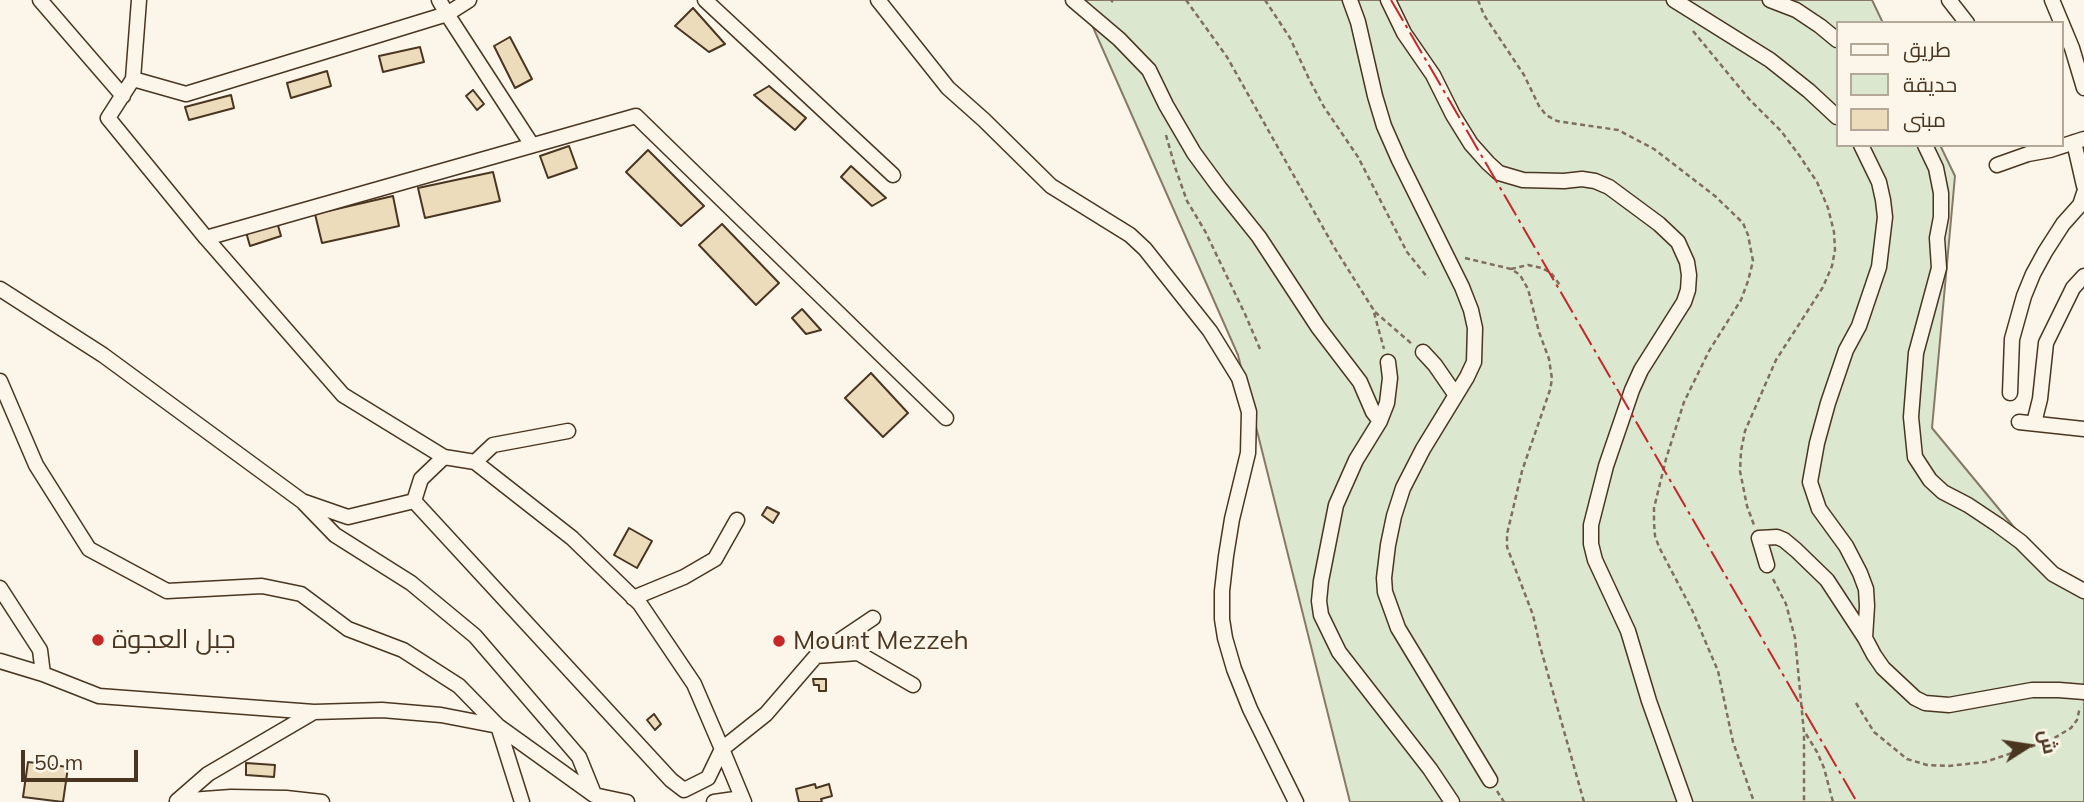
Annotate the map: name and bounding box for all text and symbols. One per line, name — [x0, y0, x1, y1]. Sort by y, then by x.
legend — [1836, 21, 2063, 147]
text: طريق — [1903, 36, 1951, 62]
text: حديقة — [1903, 71, 1957, 97]
text: مبنى — [1903, 106, 1946, 132]
place label: جبل العجوة — [112, 624, 236, 656]
place label: Mount Mezzeh — [793, 625, 969, 657]
marker: جبل العجوة — [90, 632, 106, 648]
marker: Mount Mezzeh — [771, 633, 787, 649]
north arrow — [1993, 711, 2063, 781]
text: ش — [2034, 727, 2063, 756]
scale bar — [24, 736, 142, 780]
text: 50 m — [34, 749, 83, 775]

